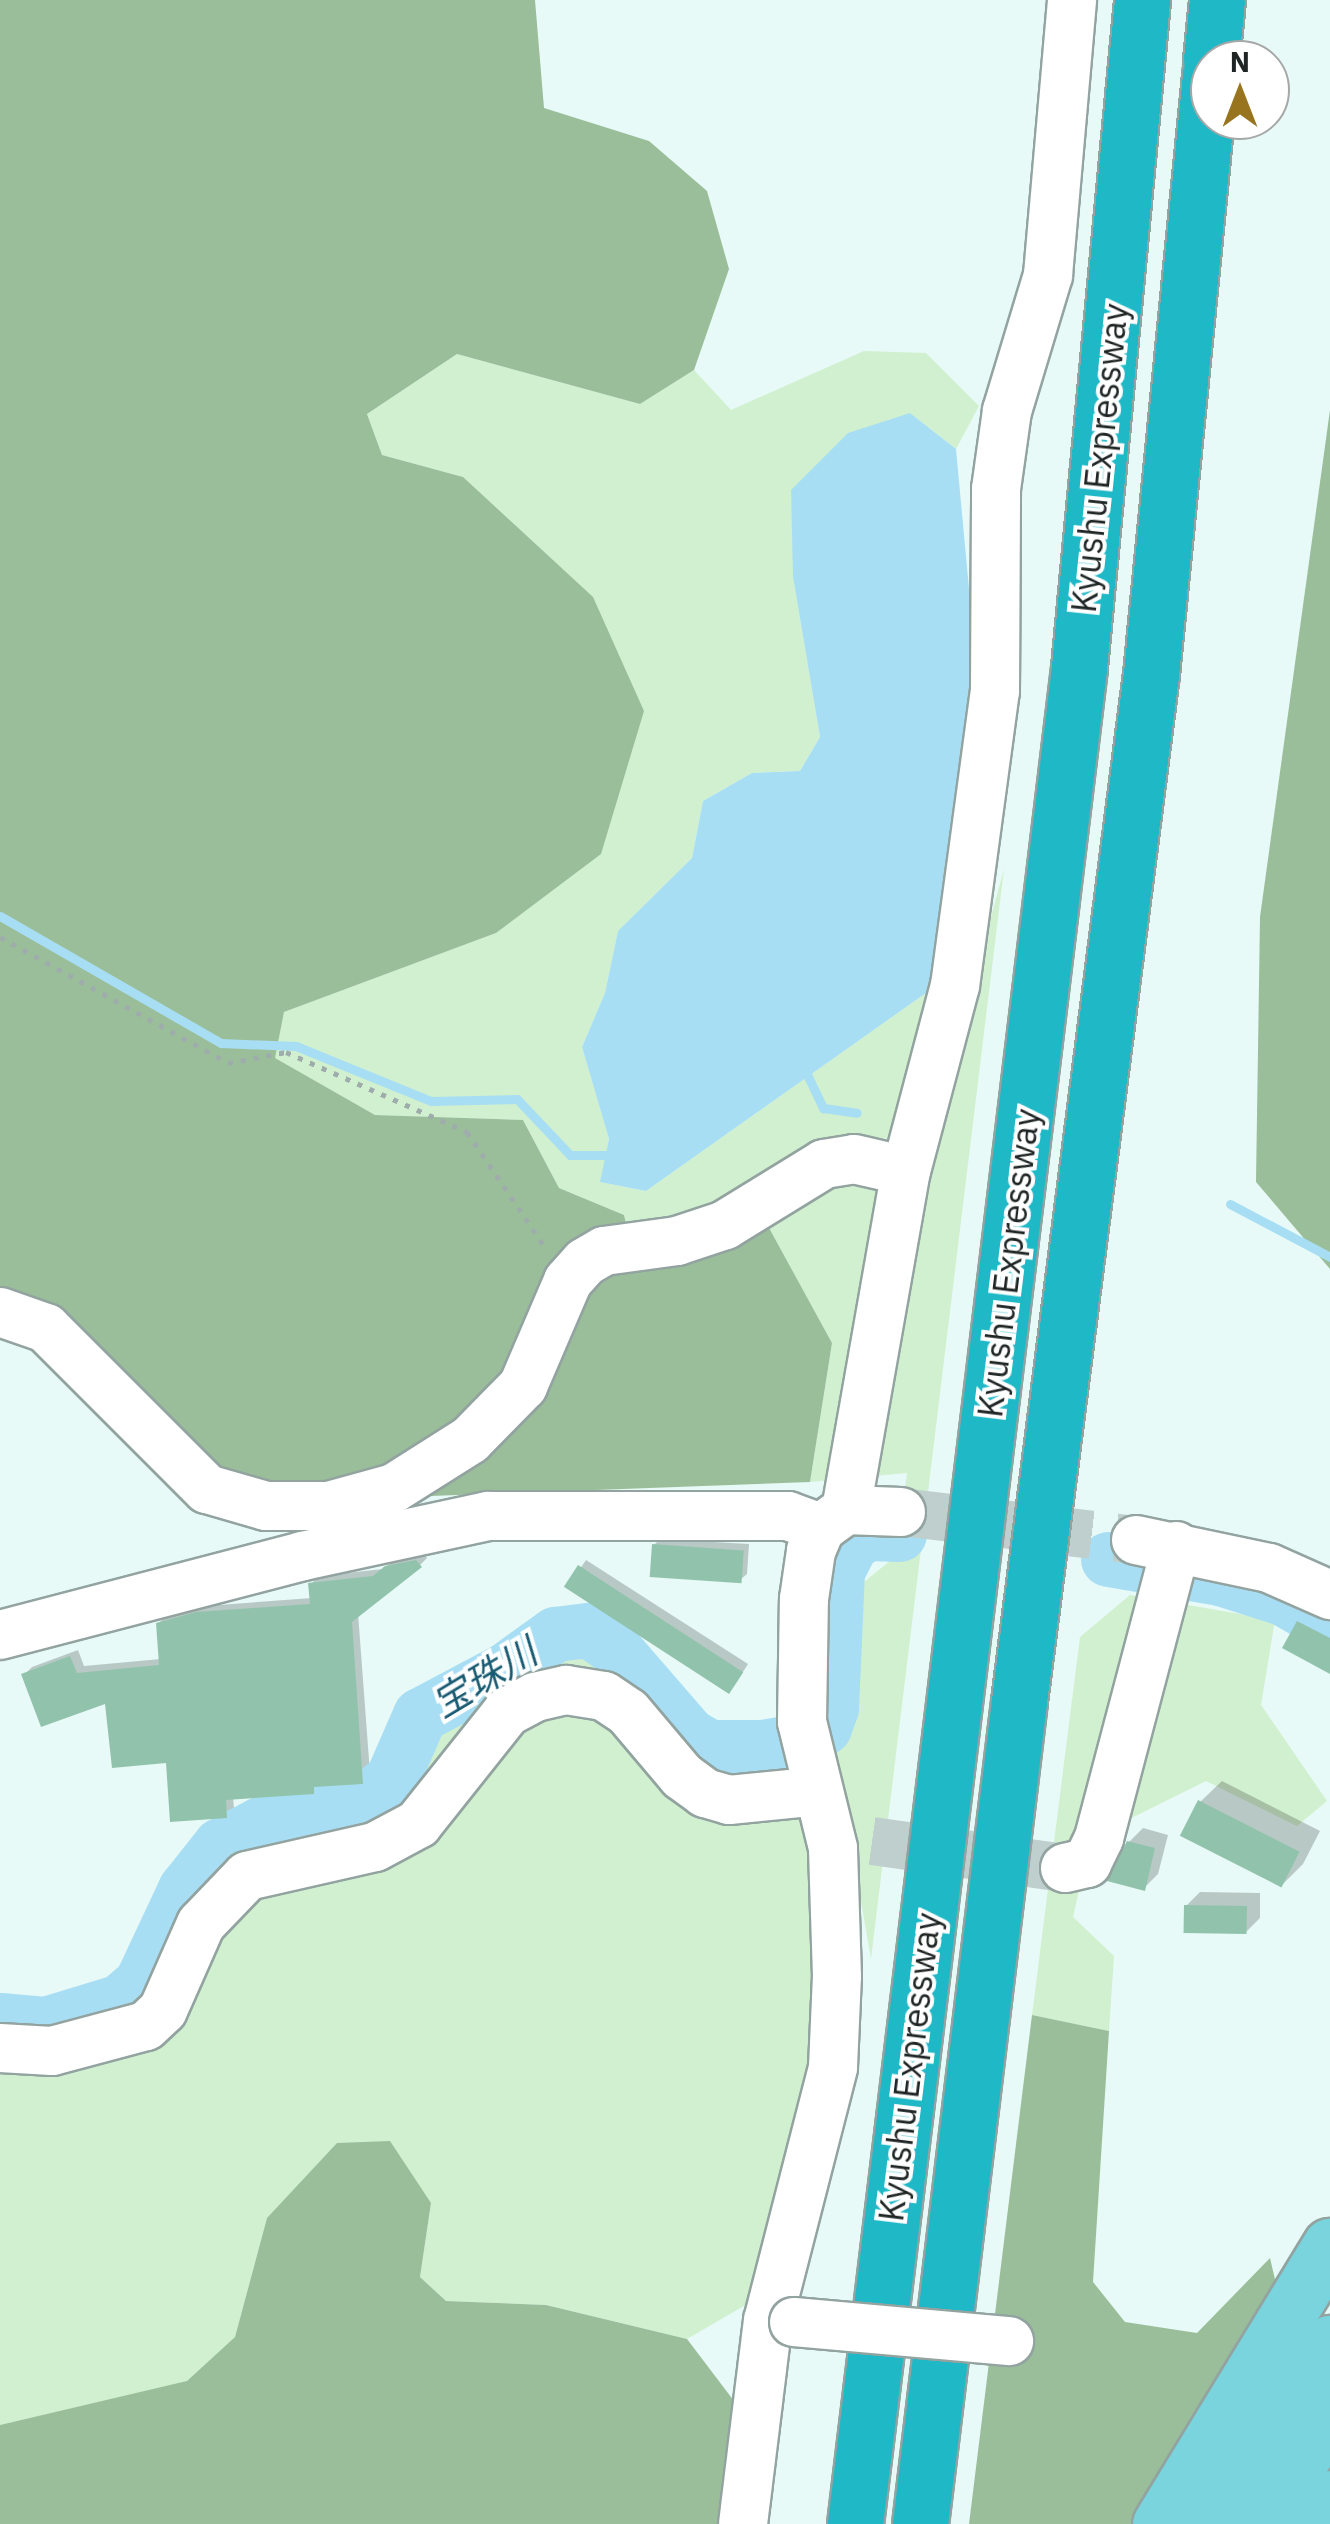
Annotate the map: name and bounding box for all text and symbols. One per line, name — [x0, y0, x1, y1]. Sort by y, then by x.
north arrow — [1190, 40, 1290, 140]
text: N — [1230, 43, 1250, 80]
street label: Kyushu Expressway — [1062, 301, 1136, 615]
street label: Kyushu Expressway — [968, 1106, 1048, 1420]
water label: 宝珠川 — [423, 1628, 545, 1726]
street label: Kyushu Expressway — [869, 1910, 949, 2224]

